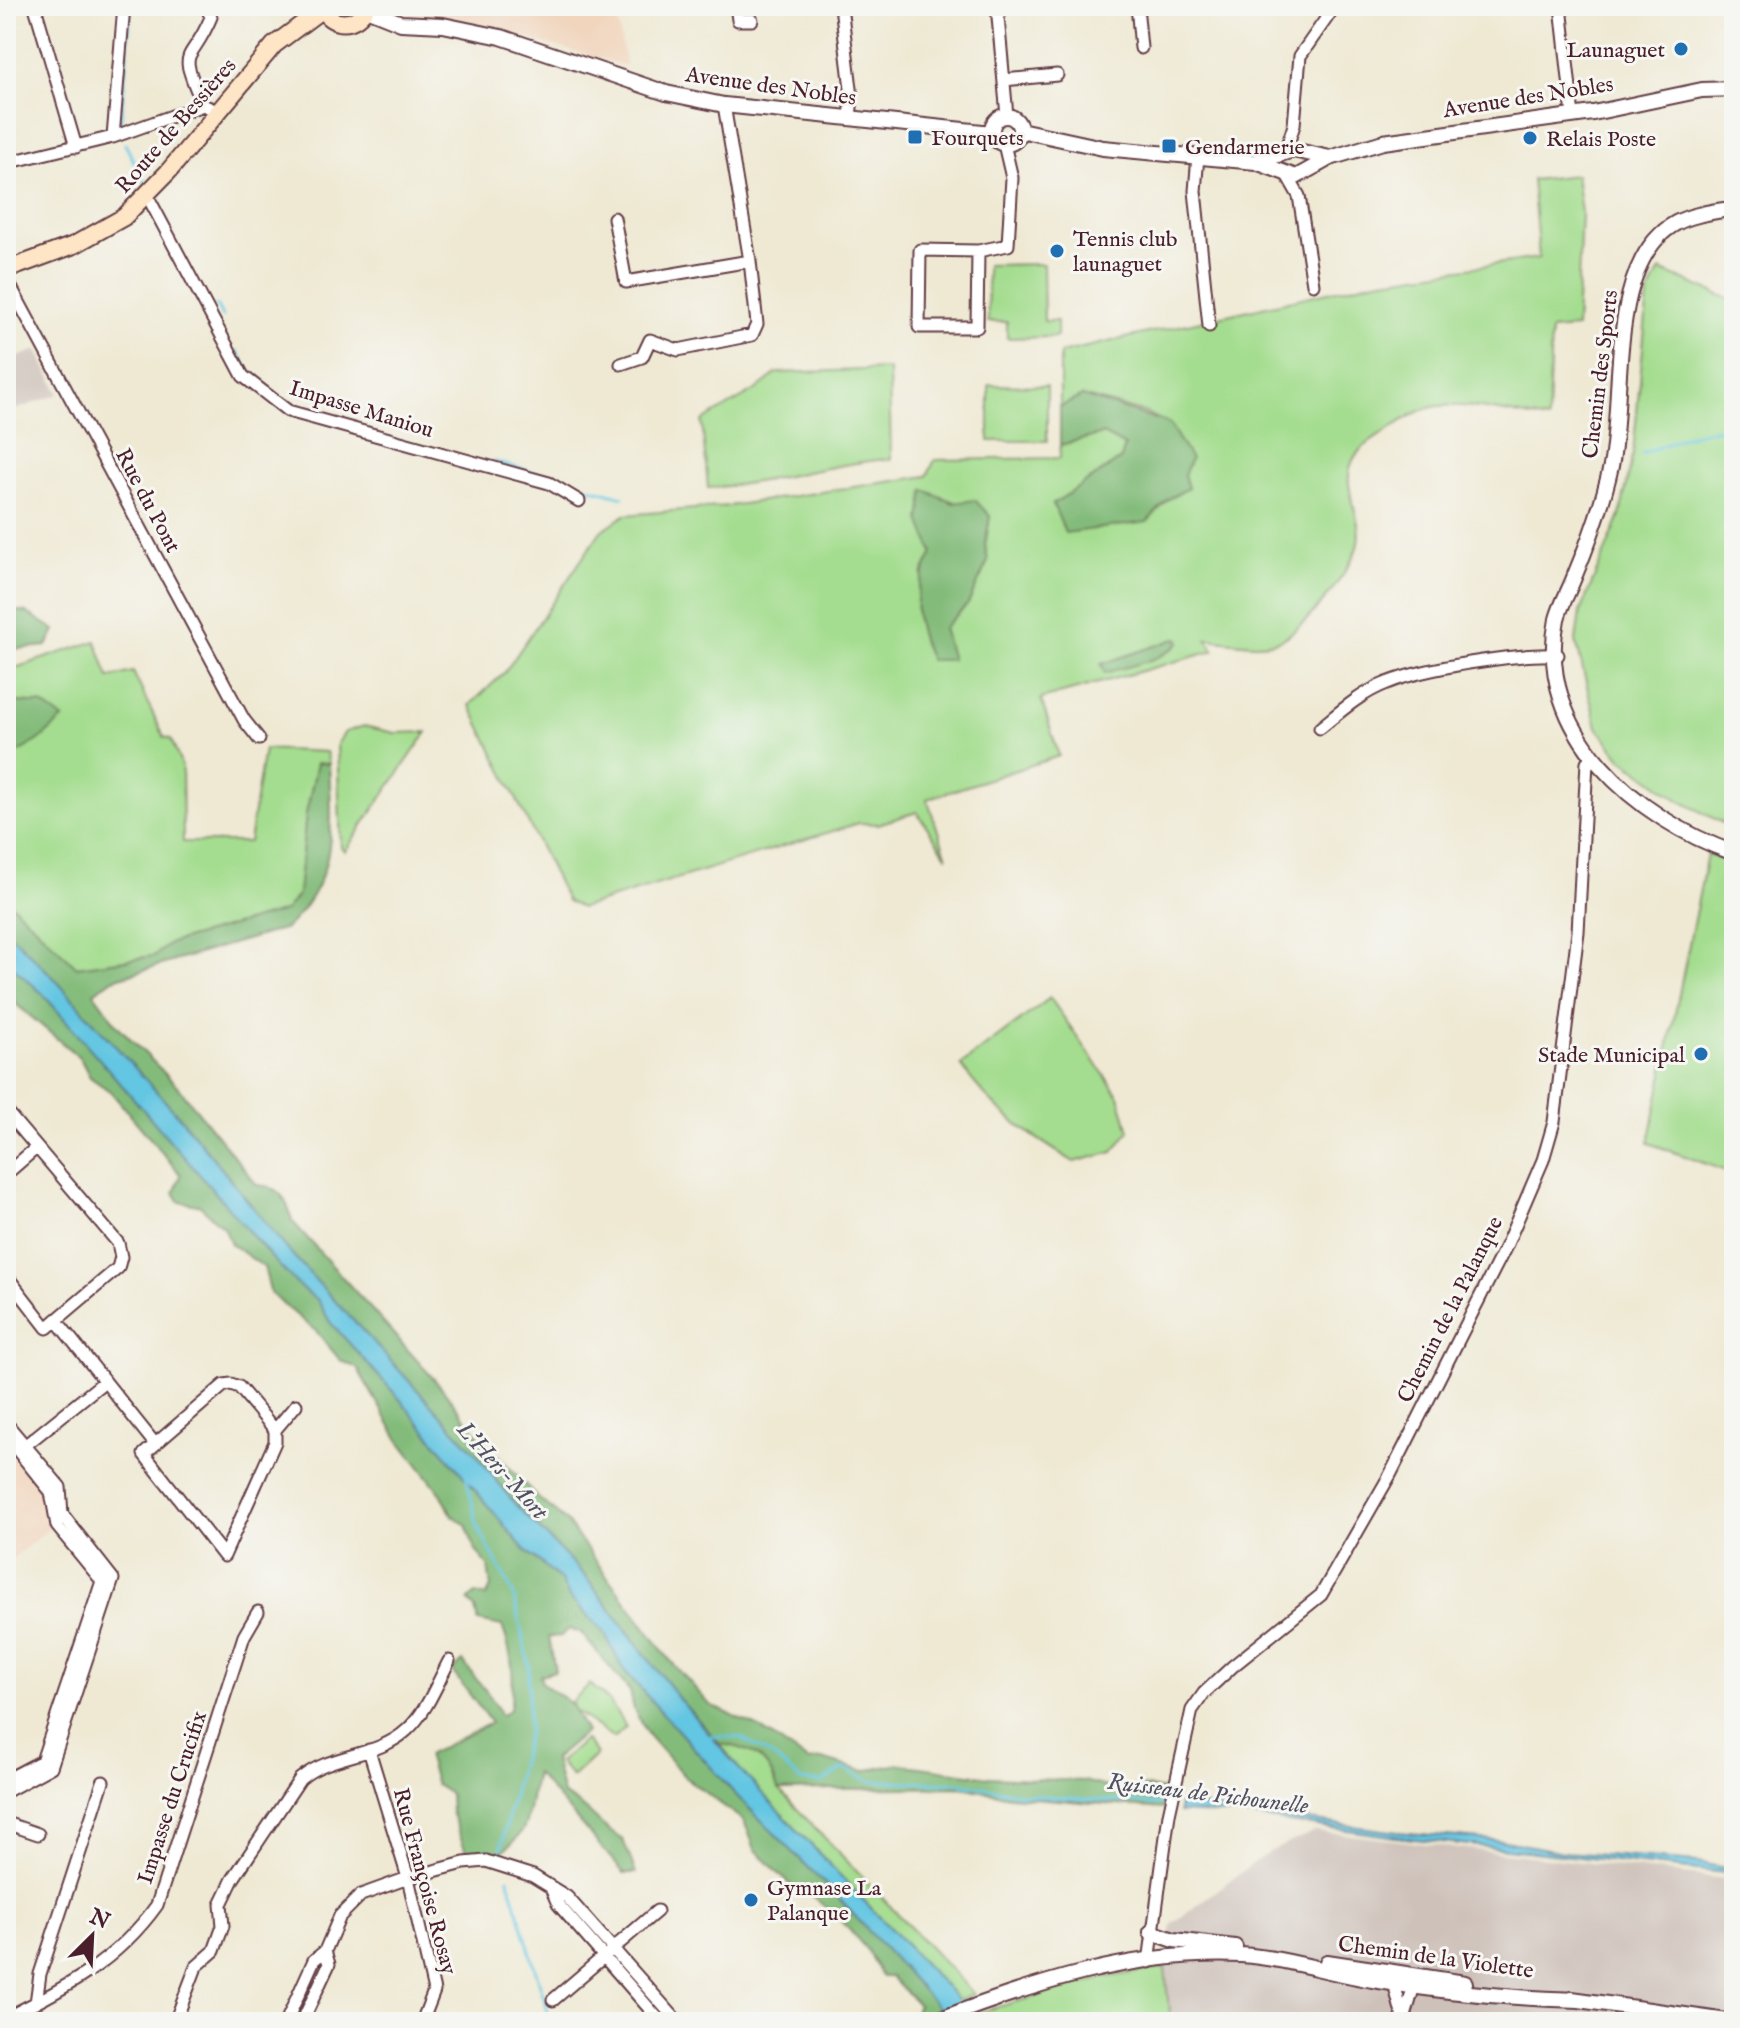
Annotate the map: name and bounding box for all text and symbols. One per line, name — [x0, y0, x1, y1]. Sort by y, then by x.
place label: Launaguet — [1566, 37, 1665, 65]
marker: Launaguet — [1672, 40, 1690, 58]
street label: Route de Bessières — [110, 53, 243, 200]
street label: Avenue des Nobles — [683, 61, 858, 113]
street label: Avenue des Nobles — [1440, 71, 1615, 125]
place label: Fourquets — [931, 125, 1024, 153]
place label: Relais Poste — [1546, 126, 1656, 154]
marker: Fourquets — [906, 128, 924, 146]
marker: Relais Poste — [1521, 129, 1539, 147]
place label: Gendarmerie — [1185, 134, 1305, 162]
marker: Gendarmerie — [1160, 137, 1178, 155]
place label: Tennis club launaguet — [1073, 226, 1178, 279]
marker: Tennis club launaguet — [1048, 242, 1066, 260]
street label: Chemin des Sports — [1577, 288, 1625, 460]
street label: Impasse Maniou — [286, 375, 437, 445]
street label: Rue du Pont — [108, 444, 187, 558]
place label: Stade Municipal — [1538, 1042, 1685, 1070]
marker: Stade Municipal — [1692, 1045, 1710, 1063]
street label: Chemin de la Palanque — [1392, 1212, 1510, 1408]
water label: L'Hers-Mort — [449, 1414, 555, 1528]
street label: Impasse du Crucifix — [132, 1707, 214, 1888]
water label: Ruisseau de Pichounelle — [1105, 1767, 1310, 1822]
street label: Rue Françoise Rosay — [386, 1785, 462, 1978]
place label: Gymnase La Palanque — [767, 1875, 882, 1928]
marker: Gymnase La Palanque — [742, 1891, 760, 1909]
north arrow — [52, 1896, 132, 1976]
text: N — [84, 1902, 114, 1936]
street label: Chemin de la Violette — [1336, 1930, 1535, 1986]

